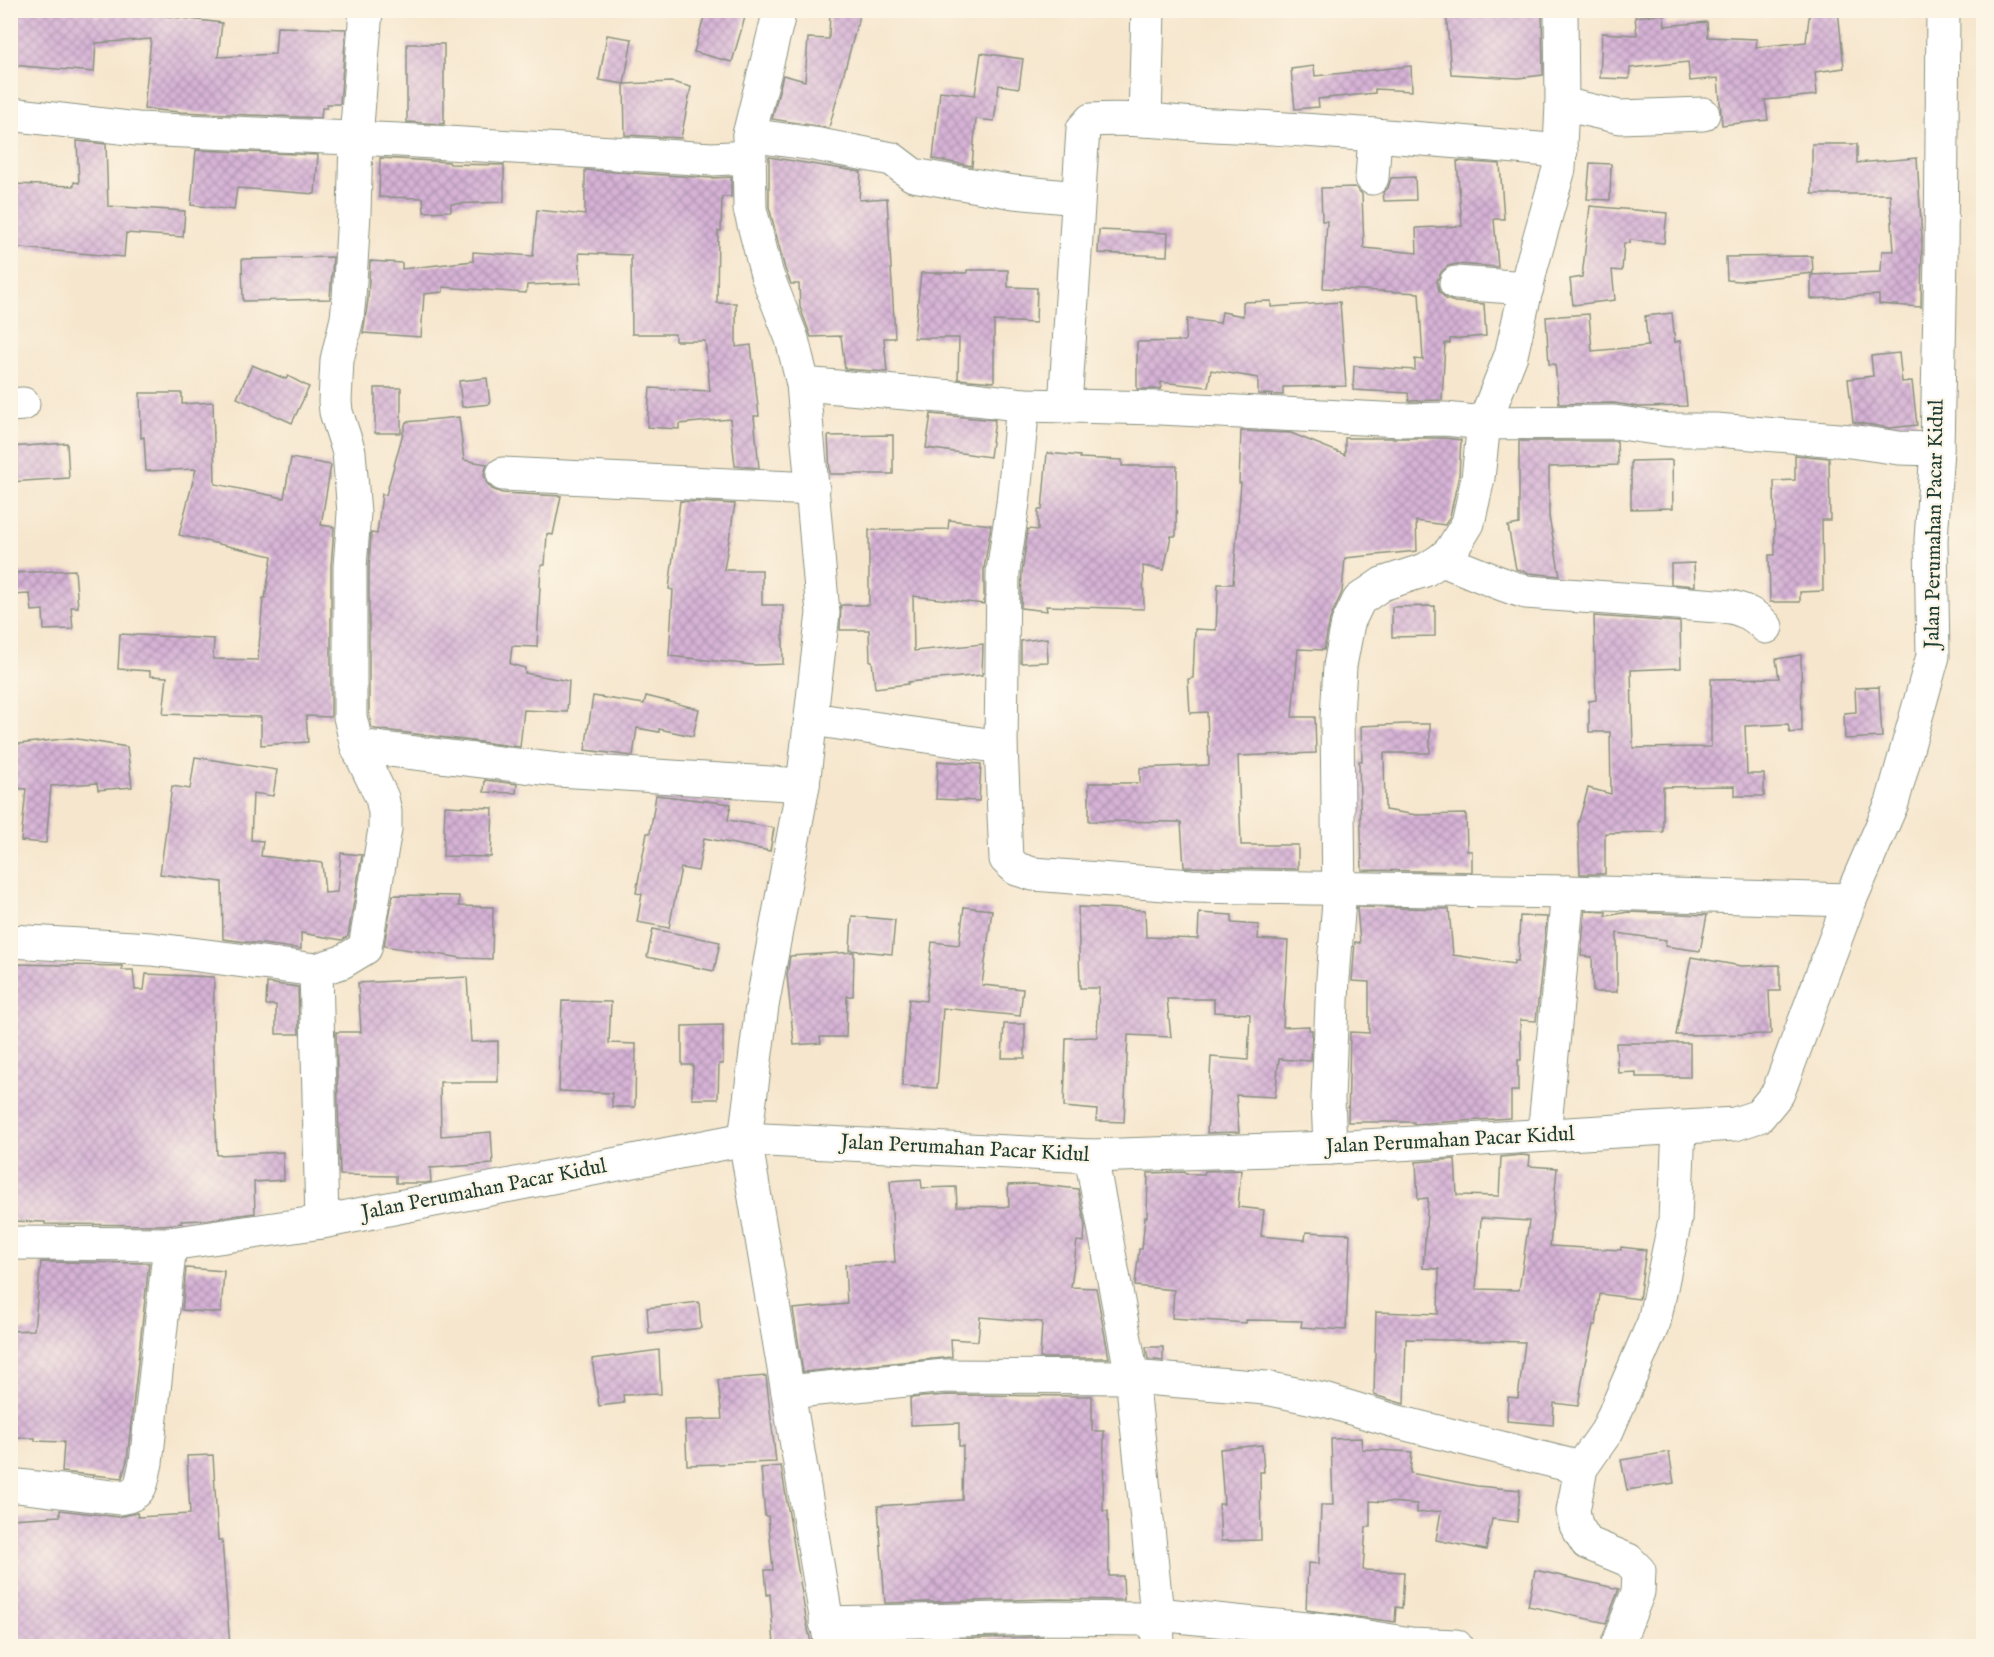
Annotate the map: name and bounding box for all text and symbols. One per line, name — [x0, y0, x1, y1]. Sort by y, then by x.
street label: Jalan Perumahan Pacar Kidul — [1919, 399, 1951, 651]
street label: Jalan Perumahan Pacar Kidul — [1323, 1121, 1575, 1161]
street label: Jalan Perumahan Pacar Kidul — [838, 1129, 1090, 1169]
street label: Jalan Perumahan Pacar Kidul — [357, 1153, 609, 1227]

